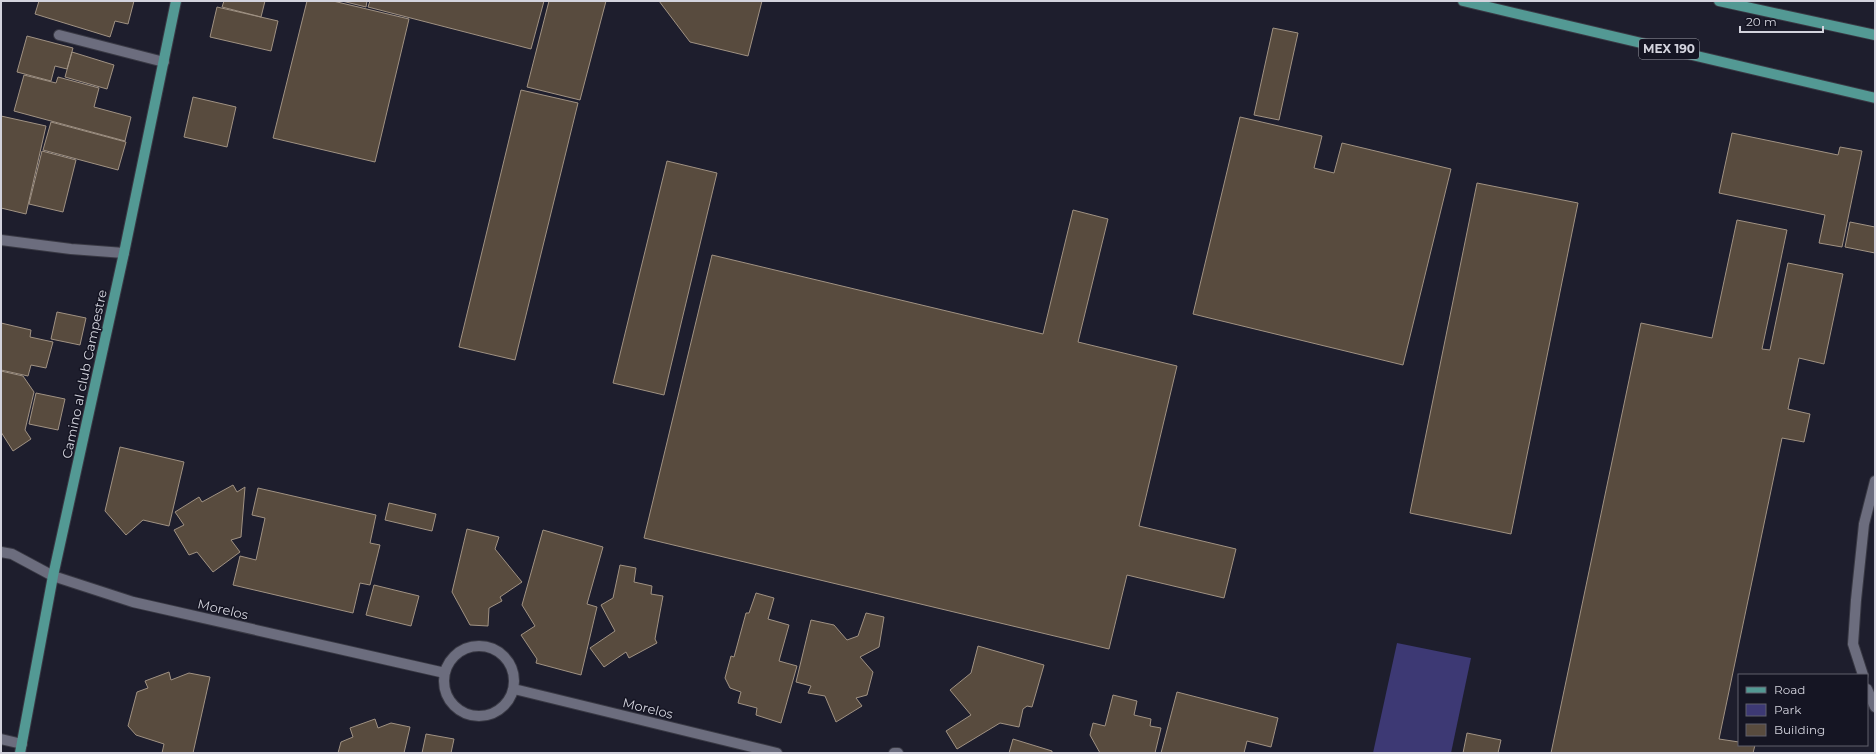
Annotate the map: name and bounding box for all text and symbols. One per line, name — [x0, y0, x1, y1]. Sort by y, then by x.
scale bar — [1740, 8, 1823, 34]
text: 20 m — [1746, 14, 1777, 29]
road number: MEX 190 — [1639, 39, 1699, 59]
street label: Camino al club Campestre — [58, 288, 110, 460]
street label: Morelos — [196, 595, 250, 623]
legend — [1738, 674, 1868, 746]
text: Road — [1774, 682, 1805, 697]
street label: Morelos — [621, 694, 675, 722]
text: Park — [1774, 702, 1802, 717]
text: Building — [1774, 722, 1825, 737]

